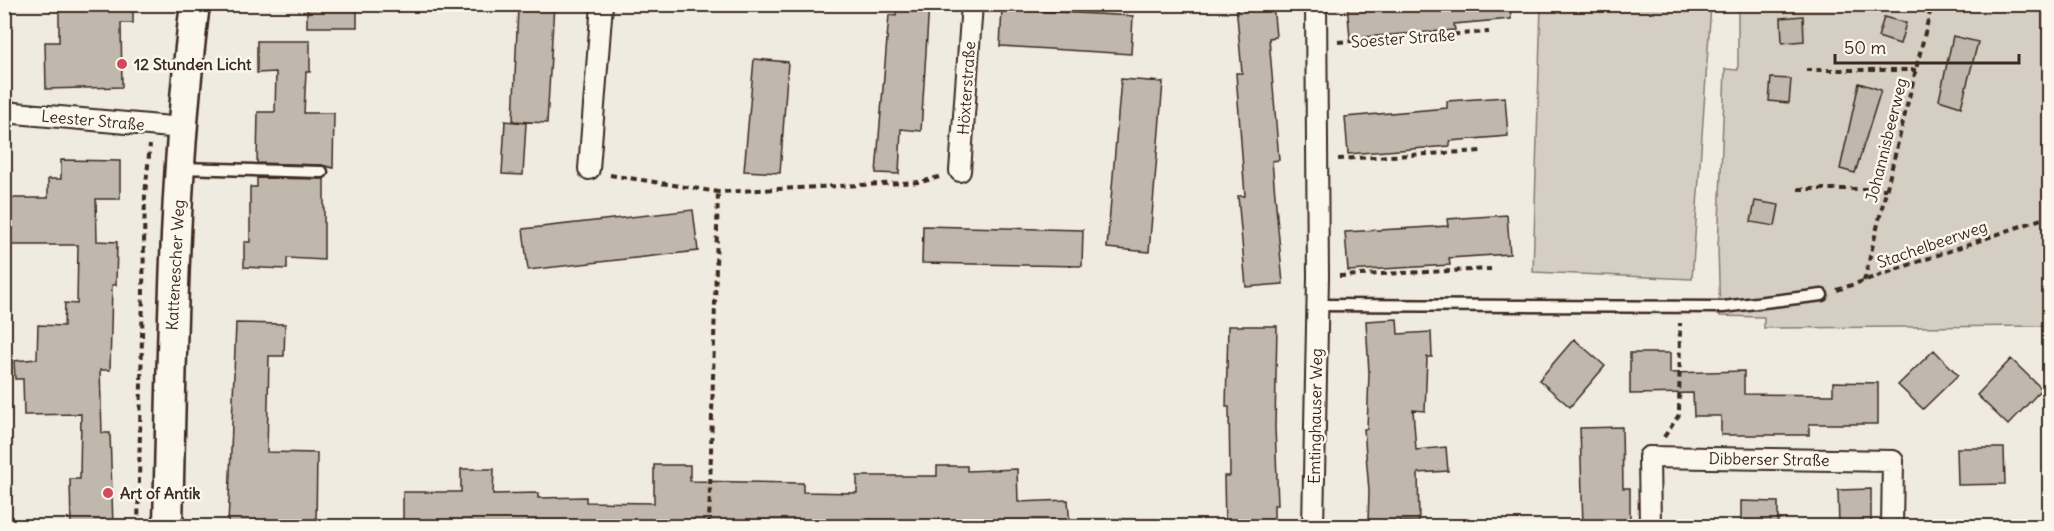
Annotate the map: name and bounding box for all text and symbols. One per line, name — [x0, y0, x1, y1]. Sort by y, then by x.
street label: Soester Straße — [1350, 24, 1456, 52]
scale bar — [1835, 27, 2020, 65]
text: 50 m — [1844, 36, 1886, 59]
street label: Höxterstraße — [953, 40, 979, 136]
place label: 12 Stunden Licht — [134, 54, 252, 74]
marker: 12 Stunden Licht — [115, 57, 129, 71]
street label: Johannisbeerweg — [1861, 76, 1911, 204]
street label: Leester Straße — [40, 106, 146, 134]
street label: Kattenescher Weg — [162, 199, 188, 331]
street label: Stachelbeerweg — [1874, 216, 1990, 272]
street label: Emtinghauser Weg — [1304, 348, 1326, 484]
street label: Dibberser Straße — [1708, 448, 1830, 470]
place label: Art of Antik — [120, 483, 200, 503]
marker: Art of Antik — [101, 486, 115, 500]

